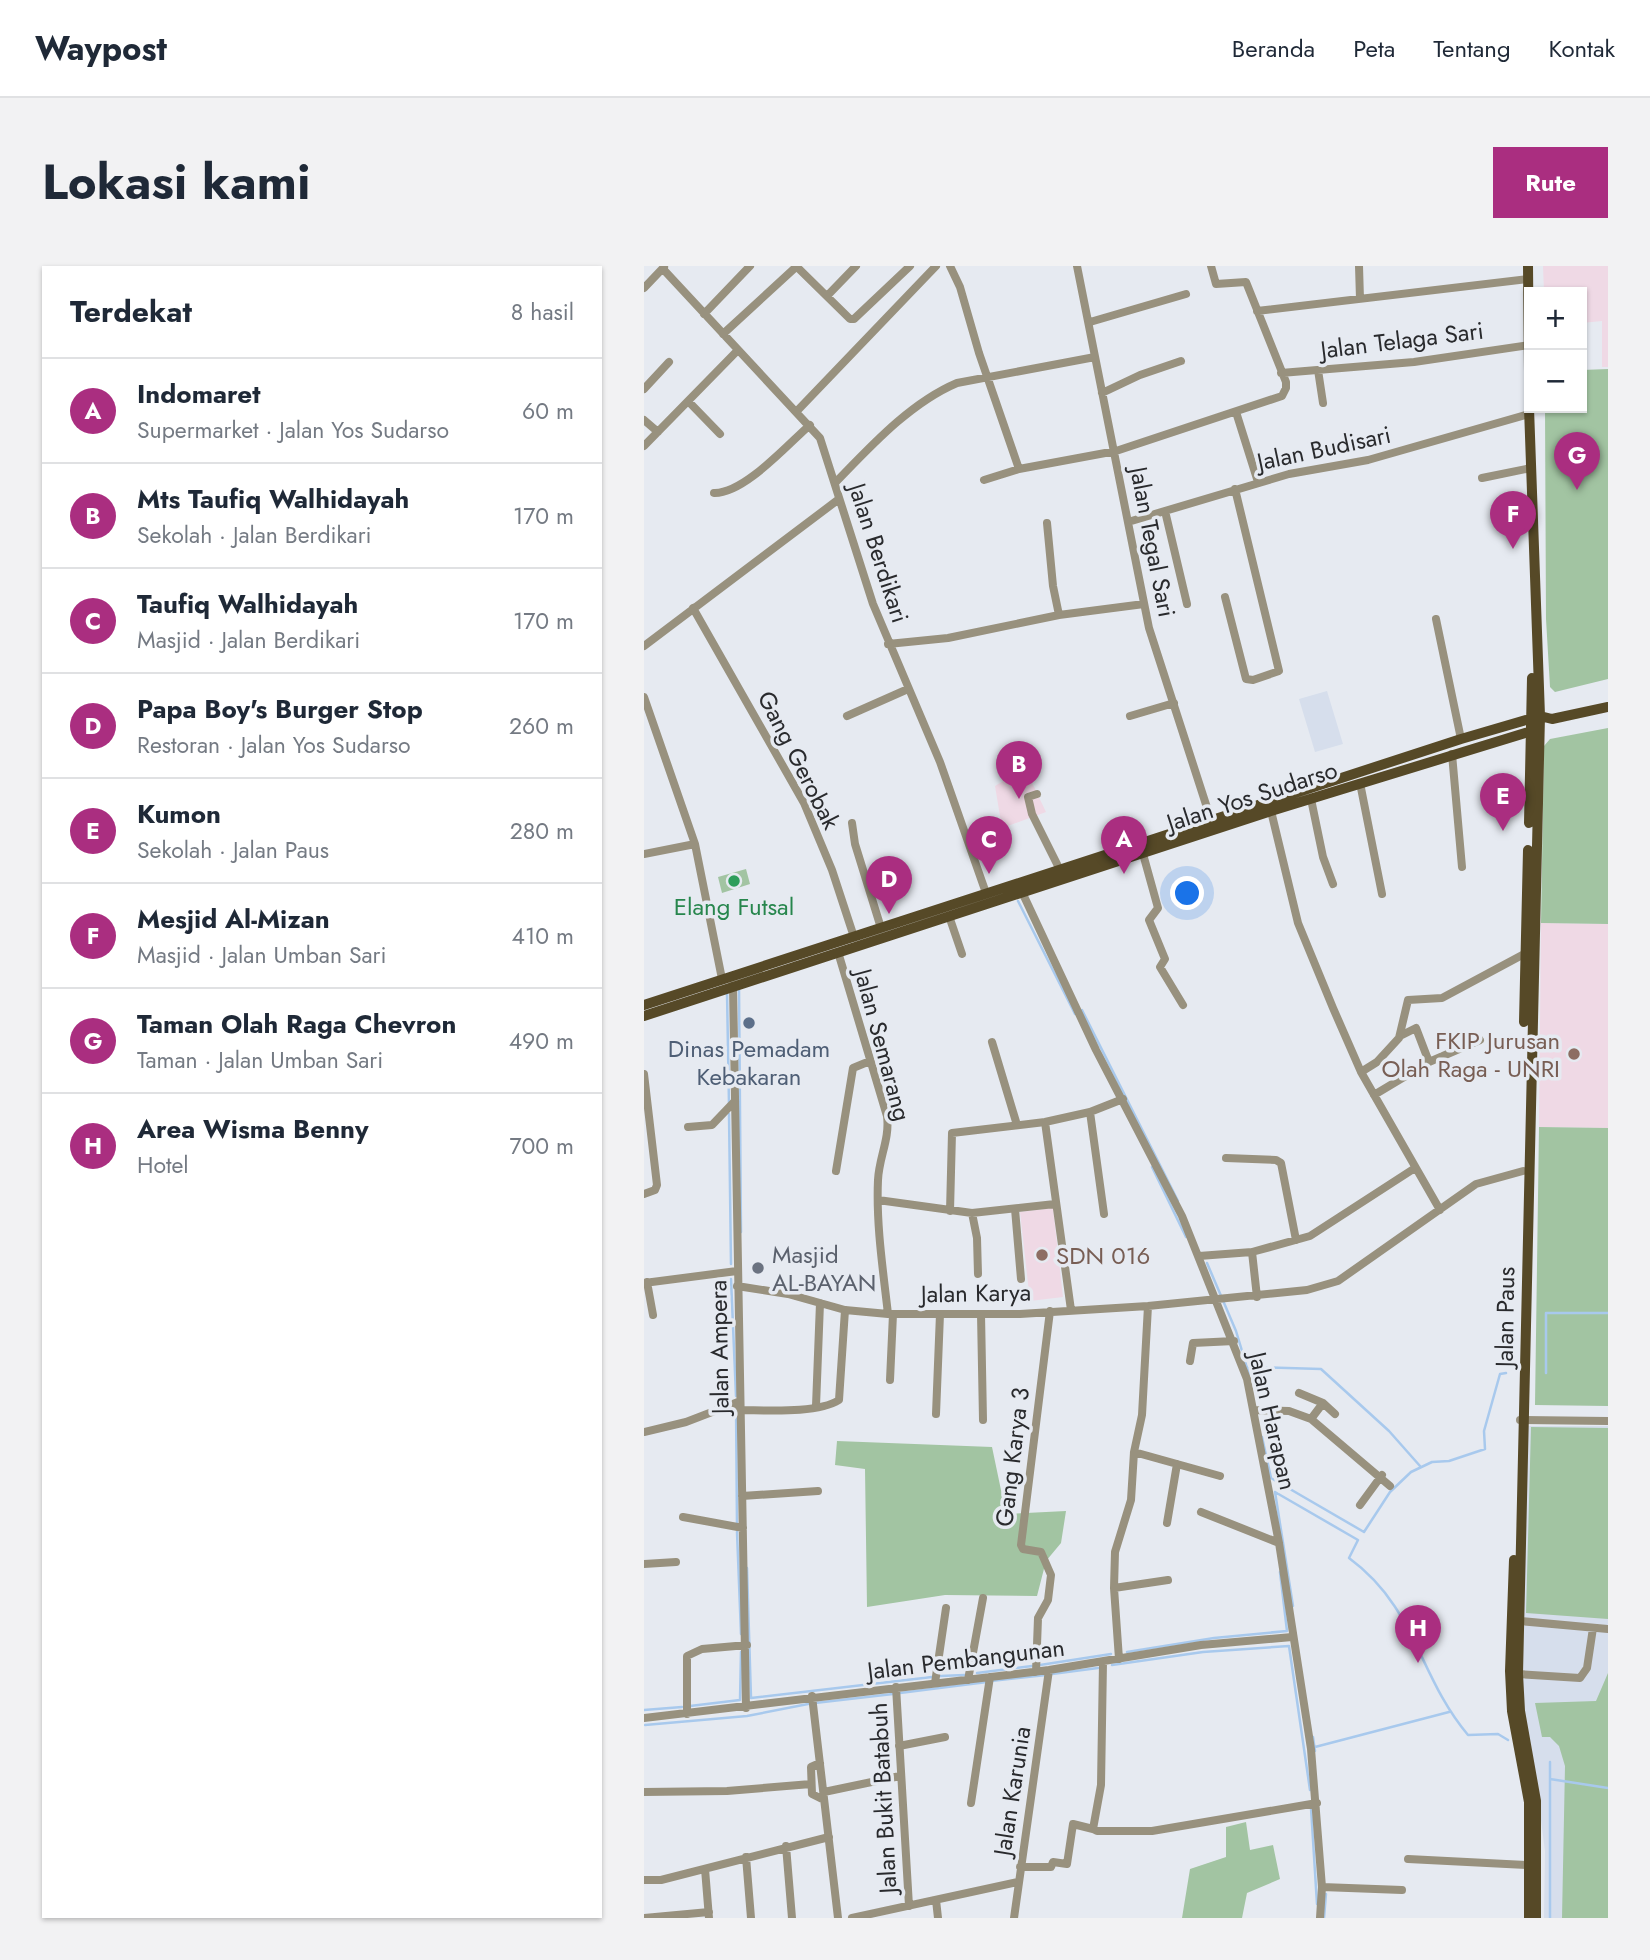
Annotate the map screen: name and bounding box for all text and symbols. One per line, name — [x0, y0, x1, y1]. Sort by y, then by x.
text: Waypost — [35, 25, 167, 72]
text: Beranda — [1232, 31, 1315, 66]
text: Peta — [1353, 31, 1395, 66]
text: Tentang — [1433, 31, 1511, 66]
text: Kontak — [1549, 31, 1615, 66]
text: Lokasi kami — [42, 147, 310, 217]
button: Rute — [1493, 147, 1608, 218]
map controls — [1524, 287, 1587, 413]
button: + — [1524, 287, 1587, 350]
text: Terdekat — [70, 290, 192, 333]
text: 8 hasil — [511, 295, 574, 329]
street label: Jalan Telaga Sari — [1316, 313, 1485, 368]
button: − — [1524, 350, 1587, 413]
text: Indomaret — [137, 375, 260, 413]
text: A — [85, 394, 101, 428]
text: 60 m — [522, 394, 574, 428]
text: Supermarket · Jalan Yos Sudarso — [137, 413, 449, 447]
street label: Jalan Budisari — [1251, 417, 1394, 480]
pin: G — [1554, 432, 1600, 490]
street label: Jalan Tegal Sari — [1121, 461, 1185, 620]
street label: Jalan Berdikari — [839, 476, 918, 627]
text: Mts Taufiq Walhidayah — [137, 480, 409, 518]
pin: F — [1490, 491, 1536, 549]
text: B — [85, 499, 101, 533]
text: 170 m — [513, 499, 574, 533]
text: Sekolah · Jalan Berdikari — [137, 518, 372, 552]
text: Taufiq Walhidayah — [137, 585, 358, 623]
text: C — [85, 604, 101, 638]
text: 170 m — [513, 604, 574, 638]
text: Masjid · Jalan Berdikari — [137, 623, 360, 657]
street label: Gang Gerobak — [749, 685, 849, 836]
text: Papa Boy's Burger Stop — [137, 690, 423, 728]
text: D — [85, 709, 101, 743]
text: 260 m — [509, 709, 574, 743]
text: Restoran · Jalan Yos Sudarso — [137, 728, 411, 762]
pin: B — [996, 741, 1042, 799]
street label: Jalan Yos Sudarso — [1159, 752, 1342, 841]
pin: E — [1480, 773, 1526, 831]
text: Kumon — [137, 795, 221, 833]
text: E — [86, 814, 100, 848]
text: 280 m — [510, 814, 574, 848]
pin: C — [966, 816, 1012, 874]
pin: A — [1101, 816, 1147, 874]
text: Sekolah · Jalan Paus — [137, 833, 329, 867]
pin: D — [866, 856, 912, 914]
marker: Elang Futsal — [726, 873, 742, 889]
your location — [1170, 876, 1204, 910]
place label: Elang Futsal — [674, 889, 794, 924]
text: Mesjid Al-Mizan — [137, 900, 330, 938]
text: F — [87, 919, 99, 953]
text: 410 m — [512, 919, 574, 953]
text: Masjid · Jalan Umban Sari — [137, 938, 386, 972]
street label: Jalan Semarang — [845, 962, 920, 1125]
text: Taman Olah Raga Chevron — [137, 1005, 456, 1043]
marker: Dinas Pemadam Kebakaran — [741, 1015, 757, 1031]
place label: FKIP Jurusan Olah Raga - UNRI — [1382, 1023, 1560, 1086]
text: G — [84, 1024, 102, 1058]
text: 490 m — [509, 1024, 574, 1058]
place label: Dinas Pemadam Kebakaran — [668, 1031, 830, 1094]
text: Taman · Jalan Umban Sari — [137, 1043, 383, 1077]
marker: FKIP Jurusan Olah Raga - UNRI — [1566, 1046, 1582, 1062]
text: Area Wisma Benny — [137, 1110, 368, 1148]
text: H — [84, 1129, 102, 1163]
text: 700 m — [509, 1129, 574, 1163]
text: Hotel — [137, 1148, 189, 1182]
place label: Masjid AL-BAYAN — [772, 1237, 876, 1300]
place label: SDN 016 — [1056, 1238, 1150, 1273]
marker: SDN 016 — [1034, 1247, 1050, 1263]
marker: Masjid AL-BAYAN — [750, 1260, 766, 1276]
street label: Jalan Paus — [1487, 1266, 1523, 1371]
street label: Jalan Karya — [918, 1275, 1031, 1312]
street label: Jalan Ampera — [700, 1279, 738, 1418]
street label: Jalan Harapan — [1239, 1346, 1306, 1493]
street label: Gang Karya 3 — [986, 1385, 1038, 1529]
pin: H — [1395, 1605, 1441, 1663]
street label: Jalan Pembangunan — [862, 1630, 1067, 1689]
street label: Jalan Bukit Batabuh — [861, 1702, 906, 1897]
street label: Jalan Karunia — [984, 1724, 1039, 1861]

